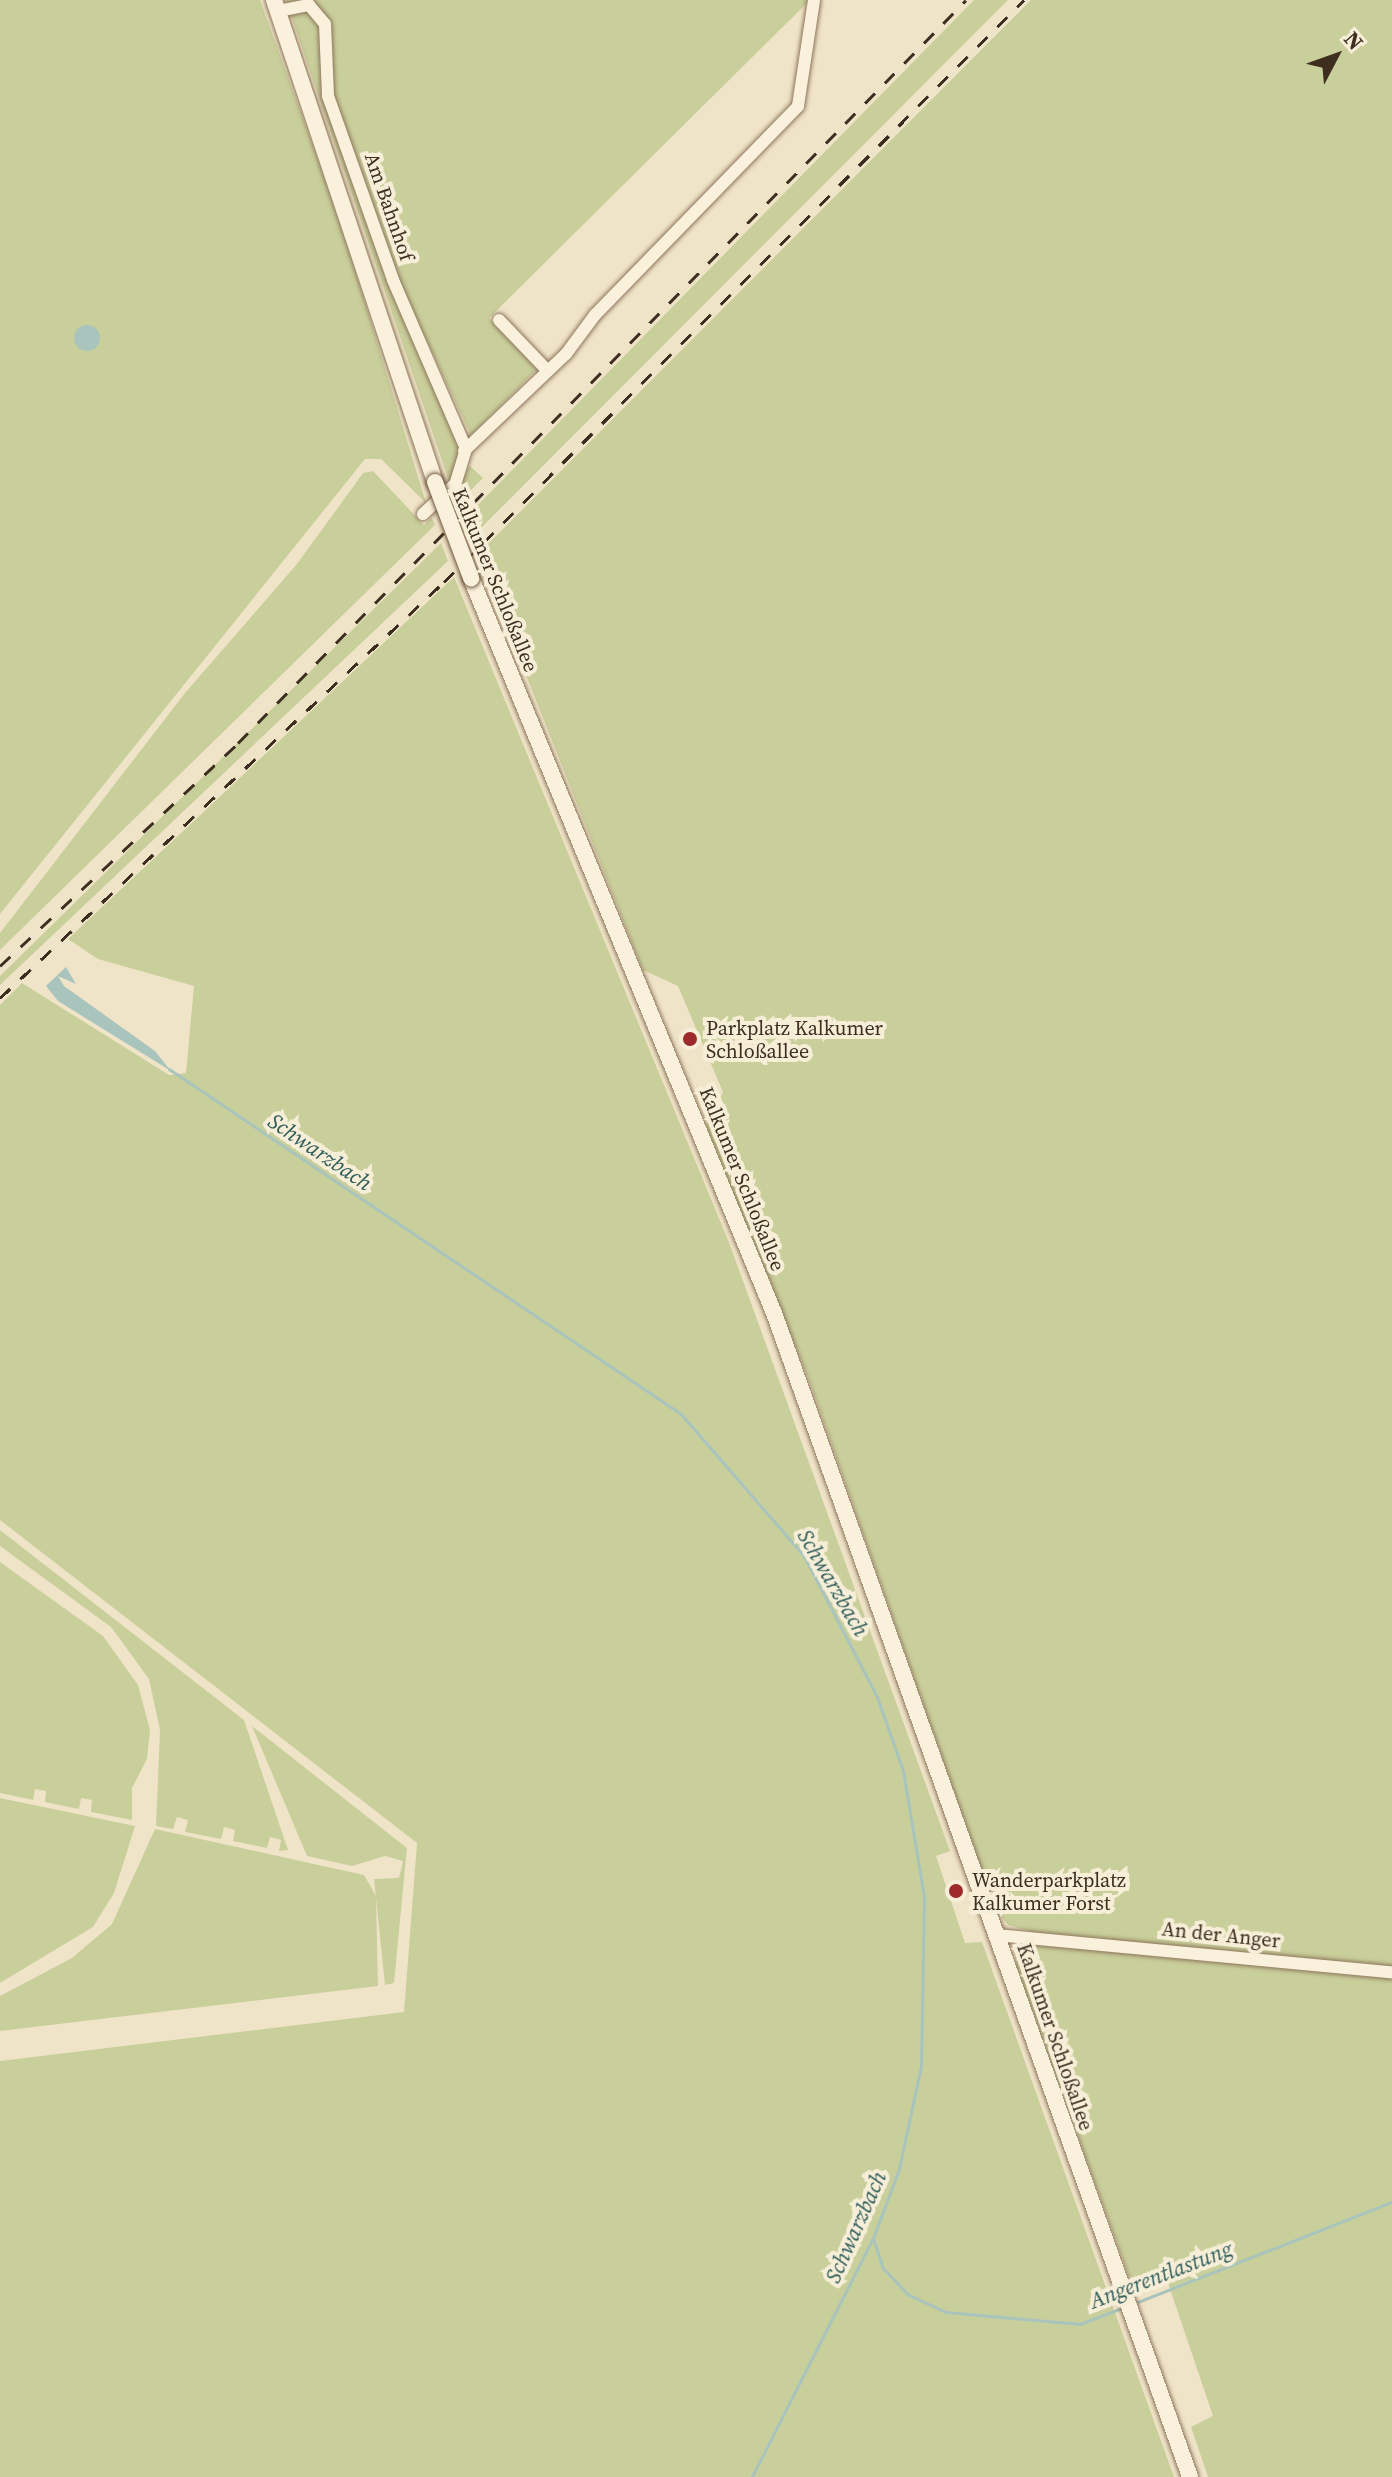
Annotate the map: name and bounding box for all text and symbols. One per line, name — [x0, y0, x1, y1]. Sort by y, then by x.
north arrow — [1296, 16, 1376, 96]
text: N — [1338, 24, 1371, 56]
street label: Am Bahnhof — [359, 150, 419, 264]
street label: Kalkumer Schloßallee — [447, 485, 543, 675]
place label: Parkplatz Kalkumer Schloßallee — [706, 1016, 883, 1063]
marker: Parkplatz Kalkumer Schloßallee — [681, 1030, 699, 1048]
street label: Kalkumer Schloßallee — [694, 1084, 790, 1274]
water label: Schwarzbach — [263, 1108, 377, 1196]
water label: Schwarzbach — [792, 1525, 874, 1641]
place label: Wanderparkplatz Kalkumer Forst — [972, 1868, 1126, 1915]
marker: Wanderparkplatz Kalkumer Forst — [947, 1882, 965, 1900]
street label: An der Anger — [1161, 1917, 1281, 1953]
street label: Kalkumer Schloßallee — [1012, 1940, 1098, 2134]
water label: Schwarzbach — [820, 2167, 892, 2287]
water label: Angerentlastung — [1086, 2236, 1236, 2314]

